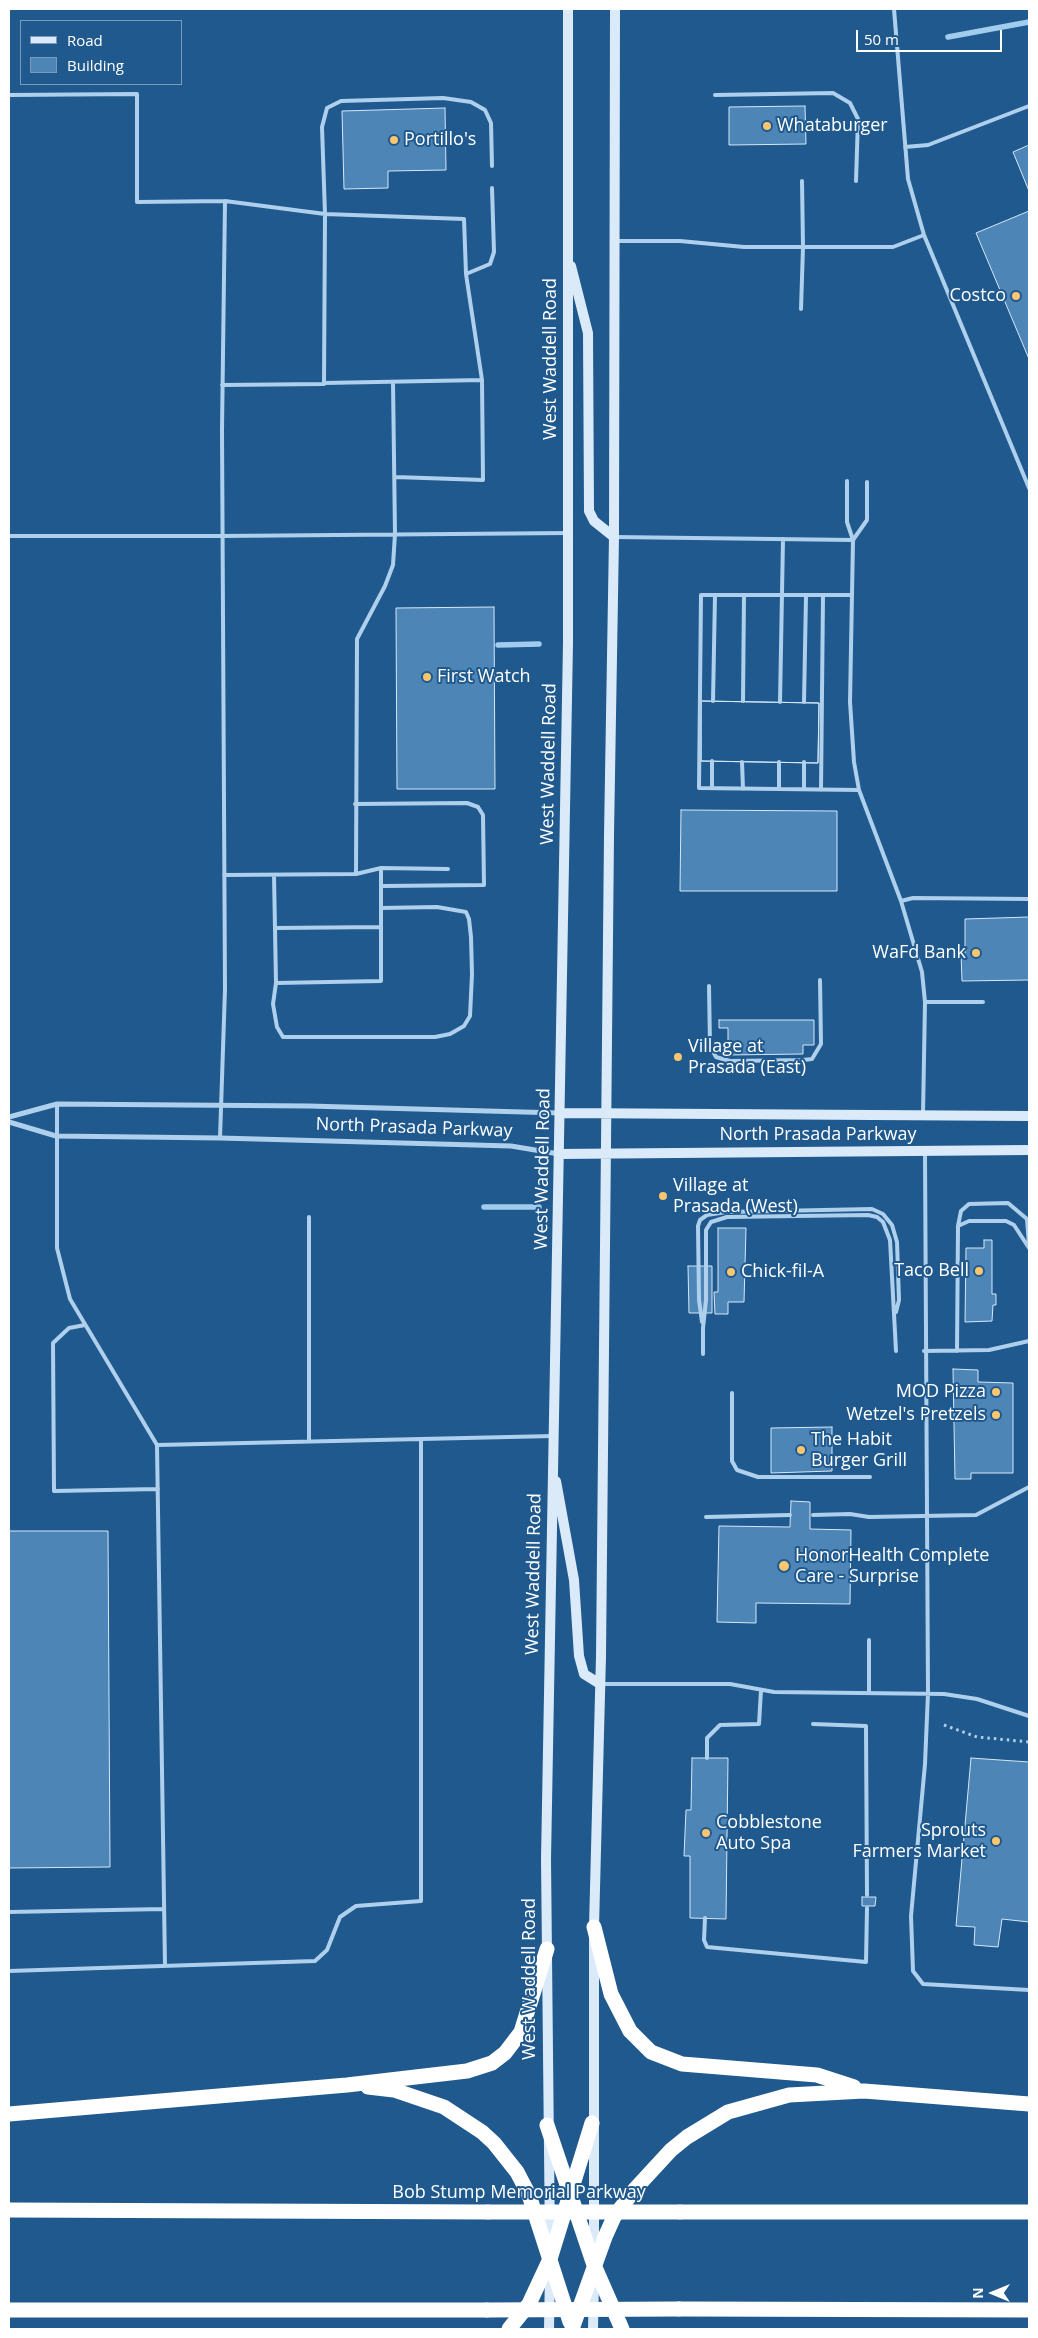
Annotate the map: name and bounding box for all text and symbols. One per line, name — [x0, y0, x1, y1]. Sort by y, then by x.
legend — [20, 20, 182, 85]
scale bar — [858, 20, 1004, 52]
text: 50 m — [864, 29, 899, 49]
text: Road — [67, 30, 103, 50]
text: Building — [67, 55, 124, 75]
place label: Whataburger — [777, 115, 888, 137]
marker: Whataburger — [761, 120, 773, 132]
place label: Portillo's — [404, 129, 476, 151]
marker: Portillo's — [388, 134, 400, 146]
street label: West Waddell Road — [540, 278, 562, 440]
place label: Costco — [949, 285, 1006, 307]
marker: Costco — [1010, 290, 1022, 302]
place label: First Watch — [437, 666, 531, 688]
marker: First Watch — [421, 671, 433, 683]
street label: West Waddell Road — [537, 683, 561, 845]
place label: WaFd Bank — [872, 942, 966, 964]
marker: WaFd Bank — [970, 947, 982, 959]
place label: Village at Prasada (East) — [688, 1036, 806, 1078]
marker: Village at Prasada (East) — [672, 1051, 684, 1063]
street label: West Waddell Road — [531, 1088, 555, 1250]
street label: North Prasada Parkway — [315, 1114, 513, 1142]
street label: North Prasada Parkway — [720, 1124, 916, 1146]
place label: Village at Prasada (West) — [673, 1175, 798, 1218]
marker: Village at Prasada (West) — [657, 1190, 669, 1202]
place label: Taco Bell — [894, 1260, 969, 1282]
place label: Chick-fil-A — [741, 1261, 824, 1283]
marker: Taco Bell — [973, 1265, 985, 1277]
marker: Chick-fil-A — [725, 1266, 737, 1278]
place label: MOD Pizza — [896, 1381, 986, 1403]
marker: MOD Pizza — [990, 1386, 1002, 1398]
place label: Wetzel's Pretzels — [846, 1404, 986, 1426]
marker: Wetzel's Pretzels — [990, 1409, 1002, 1421]
place label: The Habit Burger Grill — [811, 1429, 907, 1472]
marker: The Habit Burger Grill — [795, 1444, 807, 1456]
street label: West Waddell Road — [522, 1493, 546, 1655]
place label: HonorHealth Complete Care - Surprise — [795, 1545, 989, 1588]
marker: HonorHealth Complete Care - Surprise — [777, 1559, 791, 1573]
place label: Cobblestone Auto Spa — [716, 1812, 822, 1855]
place label: Sprouts Farmers Market — [852, 1820, 986, 1862]
marker: Cobblestone Auto Spa — [700, 1827, 712, 1839]
marker: Sprouts Farmers Market — [990, 1835, 1002, 1847]
street label: West Waddell Road — [519, 1898, 541, 2060]
street label: Bob Stump Memorial Parkway — [392, 2182, 646, 2204]
north arrow — [968, 2268, 1018, 2318]
text: N — [968, 2287, 987, 2299]

